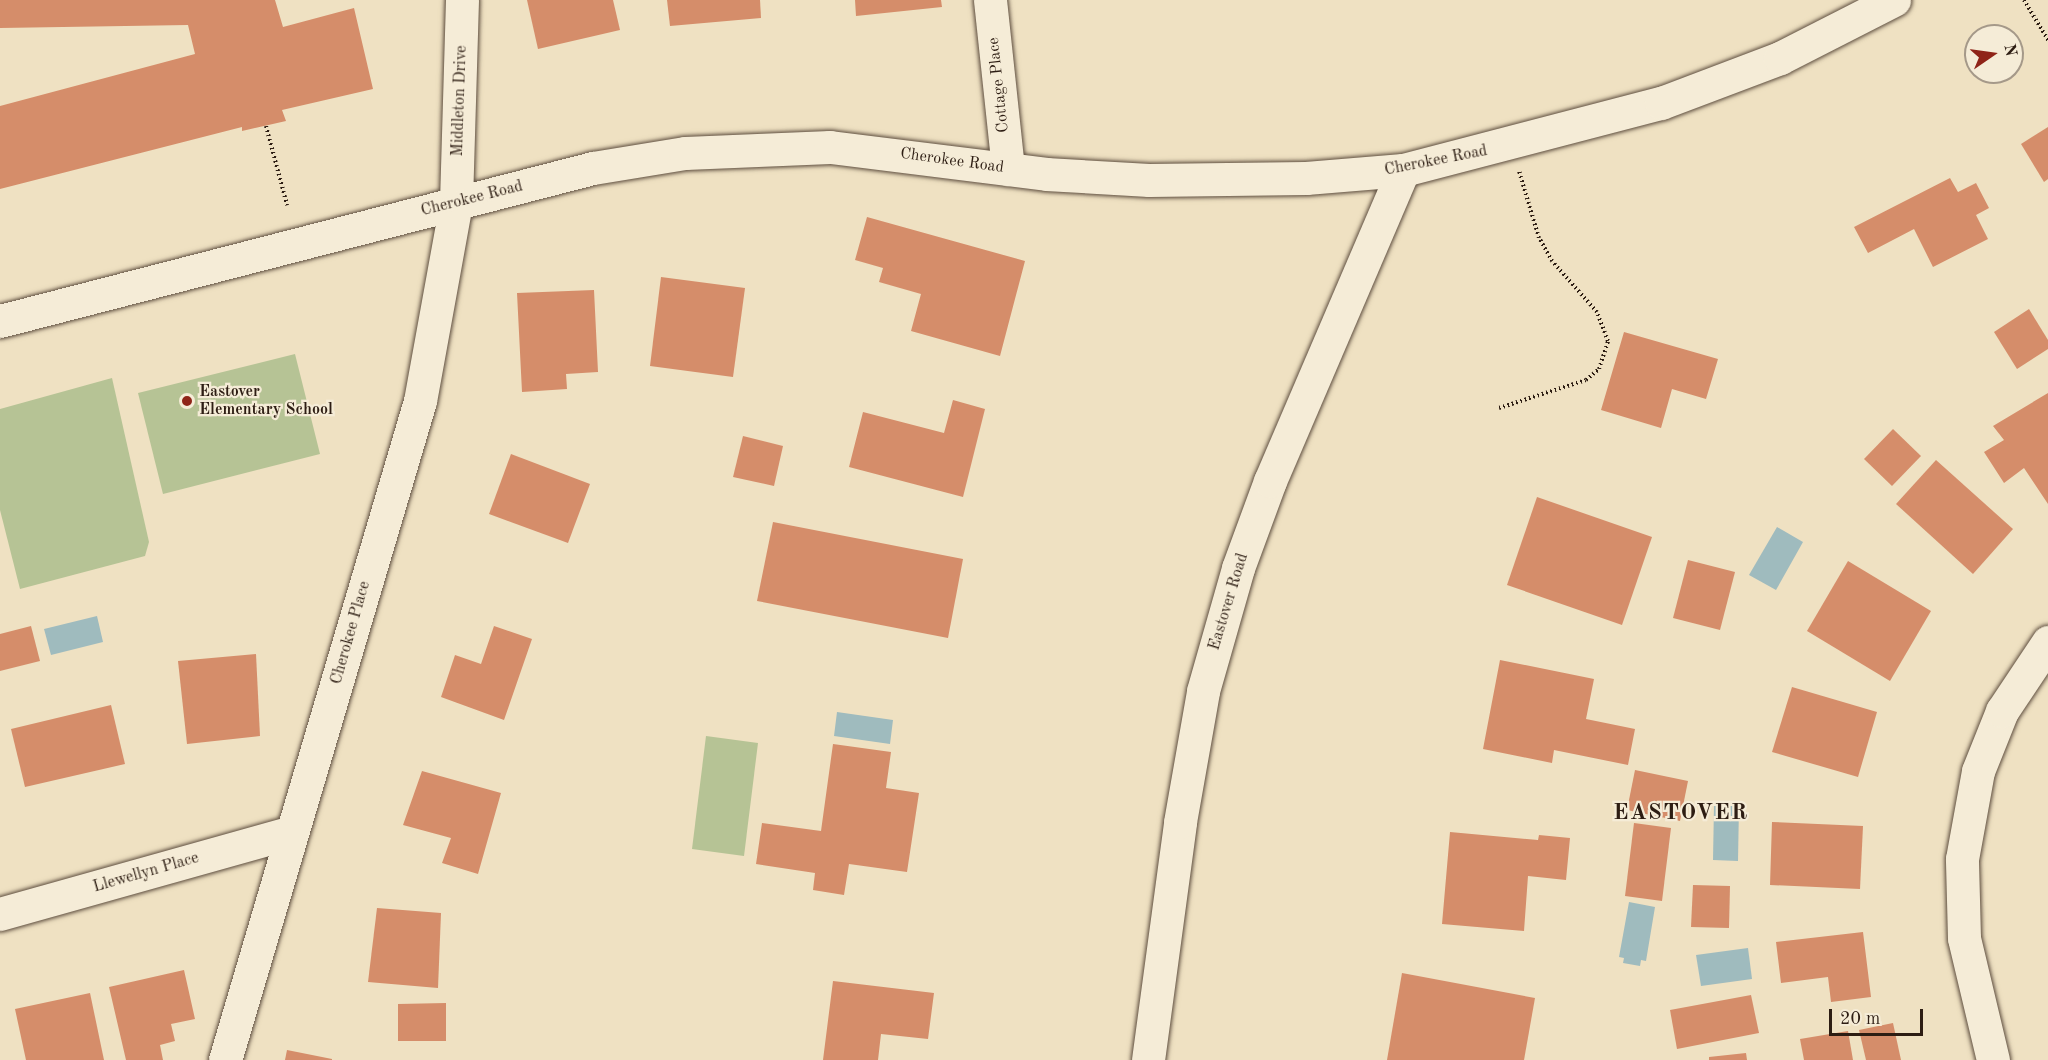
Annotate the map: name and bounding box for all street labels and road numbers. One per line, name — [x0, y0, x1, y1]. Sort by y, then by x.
street label: Cottage Place — [984, 36, 1014, 134]
street label: Middleton Drive — [448, 45, 472, 157]
street label: Cherokee Road — [1383, 142, 1489, 180]
street label: Cherokee Road — [899, 144, 1005, 178]
street label: Cherokee Road — [419, 177, 525, 221]
street label: Eastover Road — [1205, 551, 1253, 653]
street label: Cherokee Place — [327, 579, 375, 687]
street label: Llewellyn Place — [91, 849, 201, 897]

